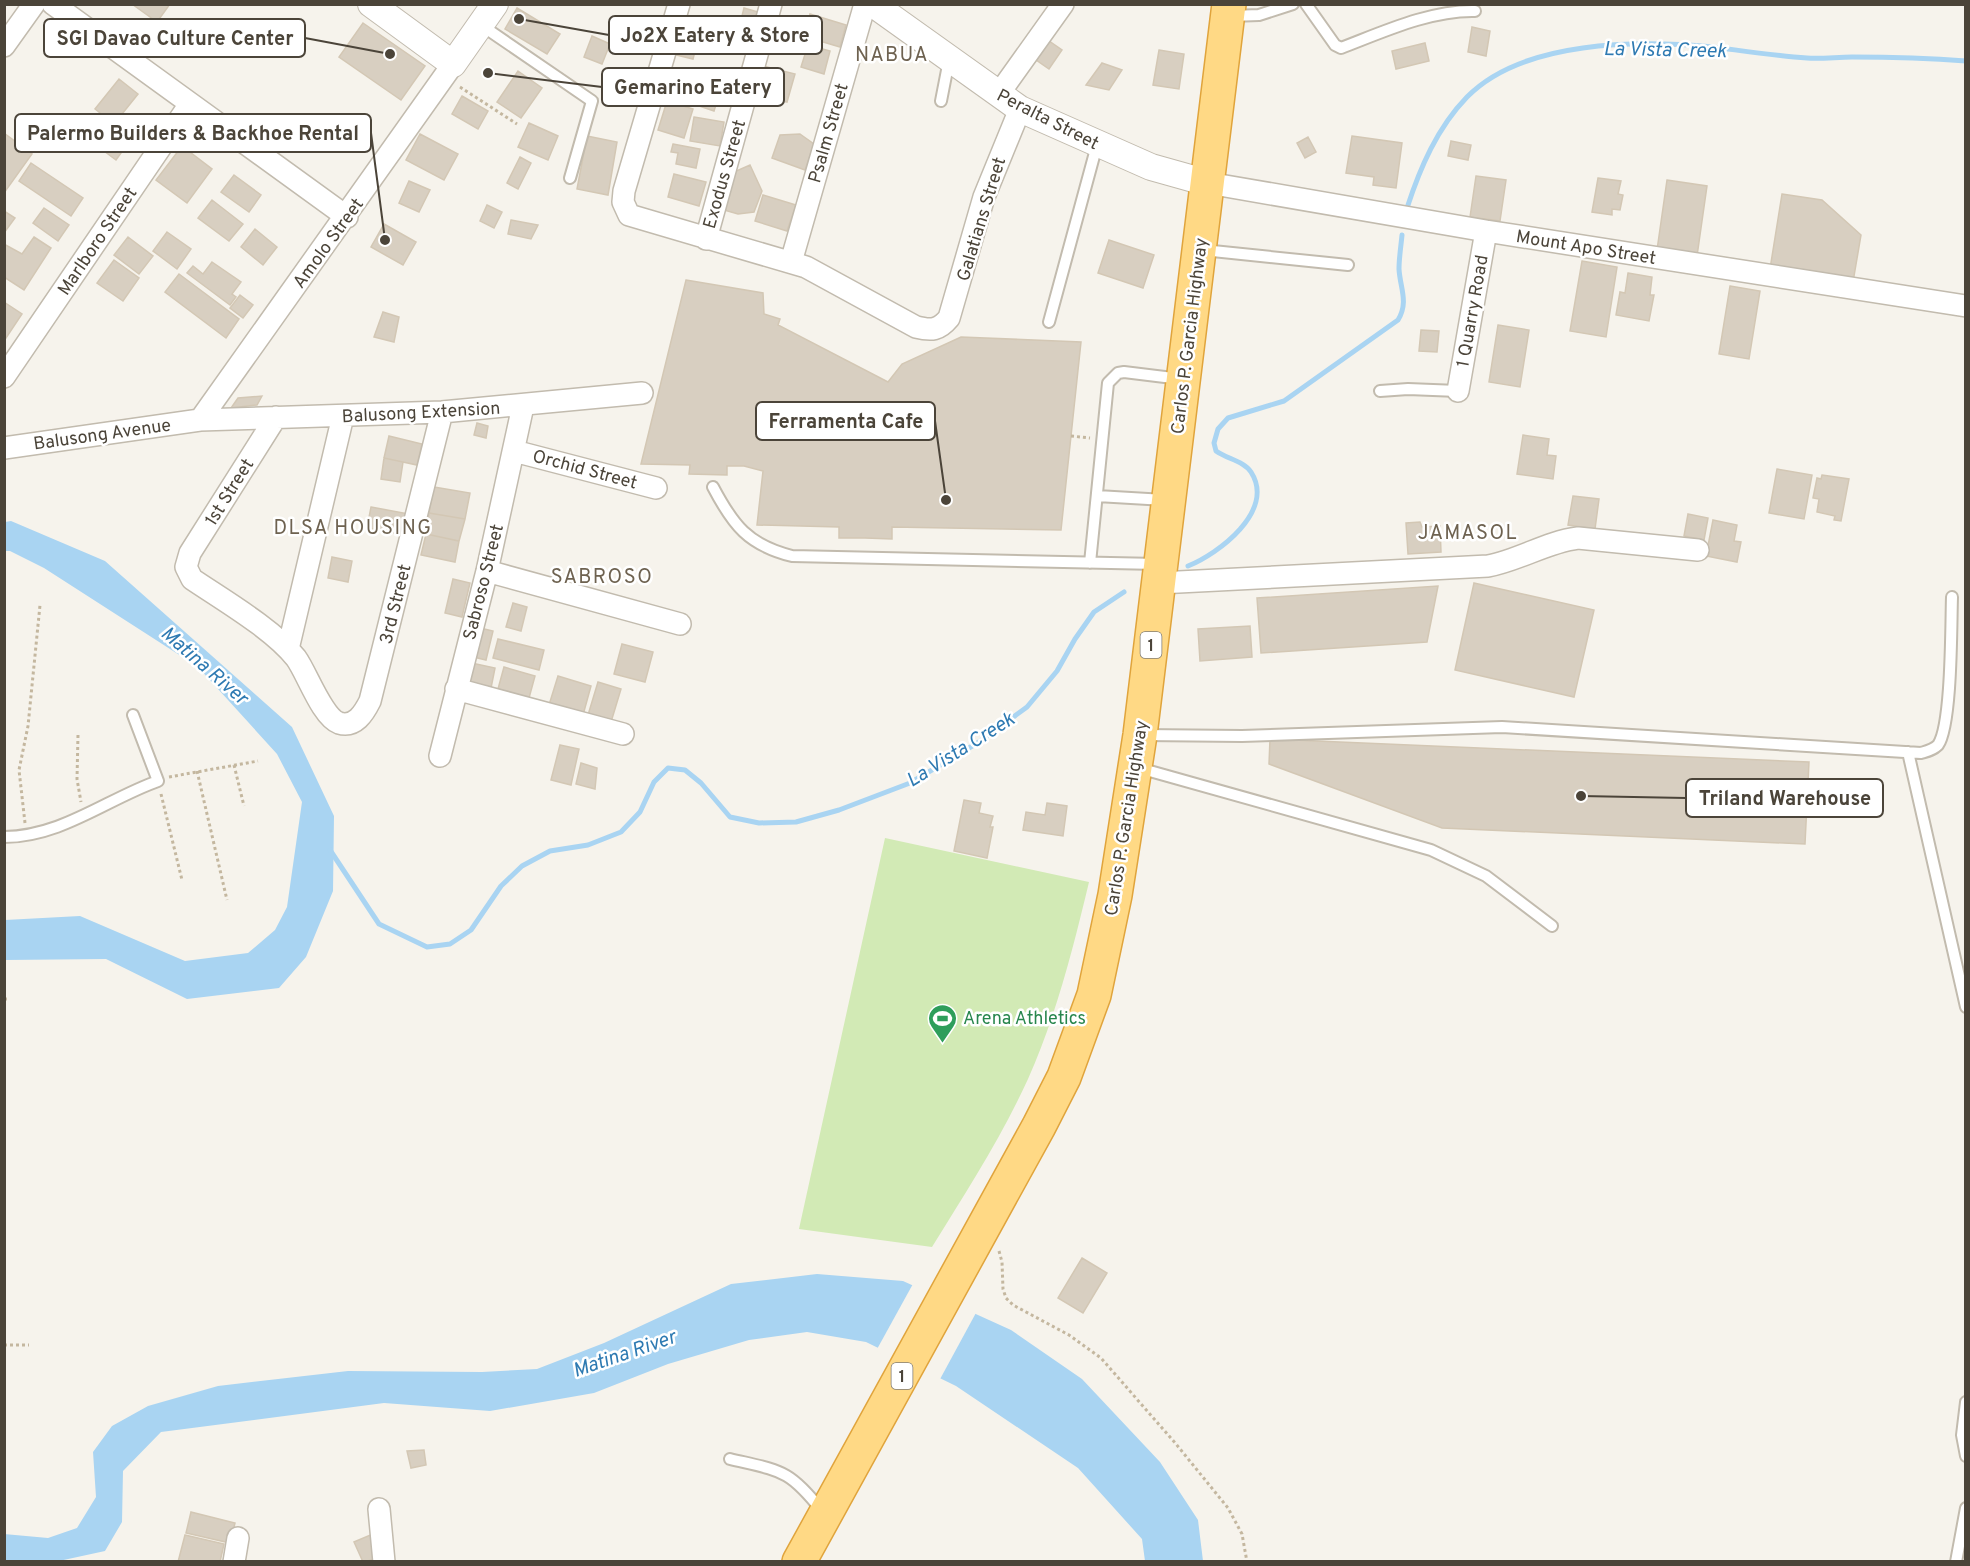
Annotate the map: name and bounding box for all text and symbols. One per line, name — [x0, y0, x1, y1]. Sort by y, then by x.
callout: Jo2X Eatery & Store — [609, 16, 822, 54]
callout: SGI Davao Culture Center — [44, 19, 305, 57]
text: Jo2X Eatery & Store — [620, 24, 810, 50]
text: SGI Davao Culture Center — [57, 27, 294, 53]
water label: La Vista Creek — [1603, 37, 1728, 65]
district label: NABUA — [855, 43, 929, 69]
callout: Gemarino Eatery — [602, 68, 784, 106]
text: Gemarino Eatery — [614, 76, 772, 102]
street label: Psalm Street — [804, 81, 855, 186]
street label: Peralta Street — [992, 85, 1102, 156]
callout: Palermo Builders & Backhoe Rental — [15, 114, 371, 152]
street label: Exodus Street — [699, 117, 752, 232]
text: Palermo Builders & Backhoe Rental — [27, 122, 359, 148]
street label: Galatians Street — [953, 154, 1012, 284]
street label: Marlboro Street — [53, 183, 143, 301]
street label: Amolo Street — [289, 194, 370, 294]
street label: Mount Apo Street — [1514, 226, 1657, 271]
street label: Carlos P. Garcia Highway — [1167, 237, 1214, 436]
street label: 1 Quarry Road — [1452, 253, 1495, 369]
street label: Balusong Extension — [341, 398, 501, 429]
callout: Ferramenta Cafe — [756, 402, 935, 440]
text: Ferramenta Cafe — [769, 410, 923, 436]
street label: Balusong Avenue — [32, 414, 173, 457]
street label: Orchid Street — [530, 445, 639, 495]
street label: 1st Street — [201, 455, 260, 531]
district label: DLSA HOUSING — [273, 516, 433, 542]
district label: JAMASOL — [1418, 521, 1518, 547]
street label: Sabroso Street — [459, 522, 510, 643]
street label: 3rd Street — [375, 562, 417, 647]
district label: SABROSO — [551, 565, 653, 591]
water label: Matina River — [155, 621, 254, 713]
road number: 1 — [1140, 632, 1162, 658]
water label: La Vista Creek — [902, 707, 1021, 794]
street label: Carlos P. Garcia Highway — [1101, 719, 1154, 918]
callout: Triland Warehouse — [1686, 779, 1883, 817]
text: Triland Warehouse — [1699, 787, 1871, 813]
sports icon: Arena Athletics — [926, 1002, 958, 1044]
place label: Arena Athletics — [963, 1008, 1086, 1031]
water label: Matina River — [570, 1325, 681, 1385]
road number: 1 — [892, 1363, 912, 1389]

